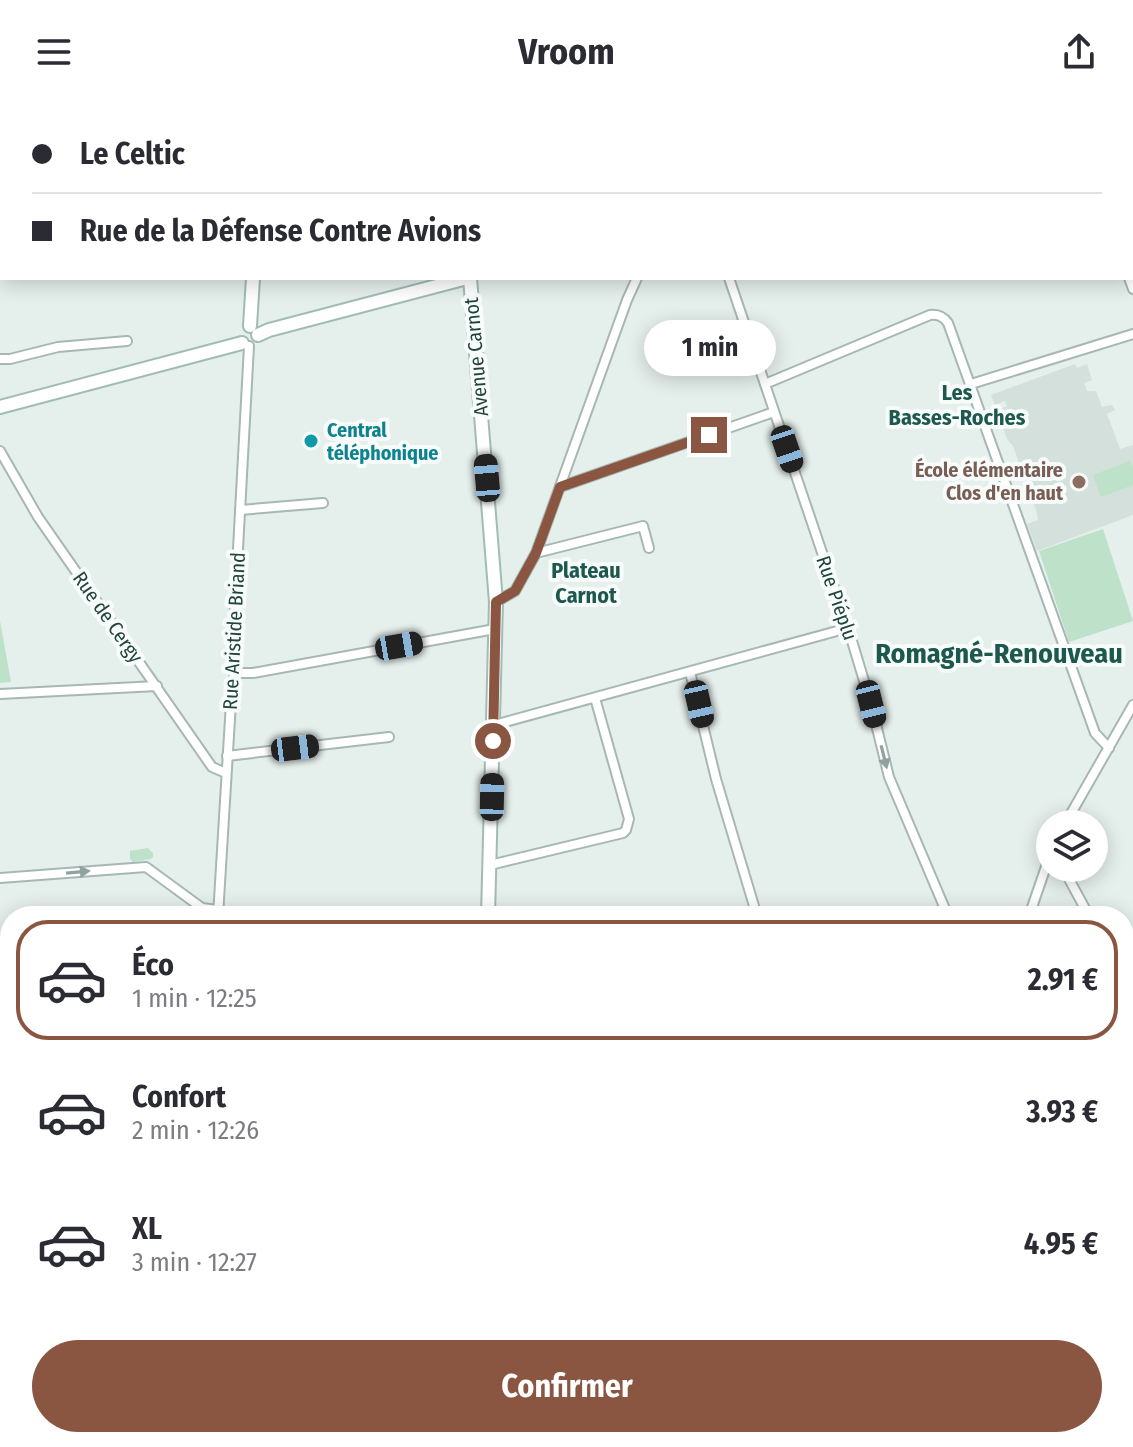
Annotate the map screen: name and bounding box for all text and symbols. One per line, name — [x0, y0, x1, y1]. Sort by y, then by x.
icon: menu — [32, 30, 76, 74]
text: Vroom — [518, 30, 615, 74]
icon: share — [1057, 30, 1101, 74]
text: Le Celtic — [80, 136, 185, 172]
text: Rue de la Défense Contre Avions — [80, 213, 481, 249]
street label: Avenue Carnot — [459, 296, 493, 417]
callout: 1 min — [643, 319, 775, 375]
text: 1 min — [682, 332, 738, 363]
district label: Les Basses-Roches — [889, 379, 1026, 431]
route end — [691, 417, 727, 453]
place label: Central téléphonique — [327, 418, 438, 465]
car — [768, 422, 806, 476]
marker: Central téléphonique — [302, 432, 320, 450]
car — [473, 453, 501, 503]
place label: École élémentaire Clos d'en haut — [915, 457, 1064, 505]
marker: École élémentaire Clos d'en haut — [1070, 473, 1088, 491]
street label: Rue Aristide Briand — [218, 552, 250, 710]
street label: Rue Piéplu — [811, 553, 863, 643]
district label: Plateau Carnot — [551, 557, 621, 609]
street label: Rue de Cergy — [68, 567, 148, 667]
car — [373, 630, 425, 662]
district label: Romagné-Renouveau — [875, 637, 1123, 670]
car — [682, 678, 716, 730]
car — [854, 678, 888, 730]
route start — [475, 723, 511, 759]
car — [270, 733, 320, 763]
one-way arrow — [878, 745, 890, 770]
car — [480, 773, 504, 821]
map controls — [1036, 810, 1108, 882]
button: layers — [1036, 810, 1108, 882]
one-way arrow — [66, 865, 91, 878]
icon: car — [36, 944, 108, 1016]
text: Éco — [132, 947, 174, 983]
text: 2.91 € — [1028, 962, 1098, 998]
text: 1 min · 12:25 — [132, 983, 257, 1014]
icon: car — [36, 1076, 108, 1148]
text: Confort — [132, 1079, 226, 1115]
text: 3.93 € — [1026, 1094, 1098, 1130]
text: 2 min · 12:26 — [132, 1115, 259, 1146]
icon: car — [36, 1208, 108, 1280]
text: XL — [132, 1211, 162, 1247]
text: 4.95 € — [1024, 1226, 1098, 1262]
text: 3 min · 12:27 — [132, 1247, 257, 1278]
button: Confirmer — [32, 1340, 1102, 1432]

